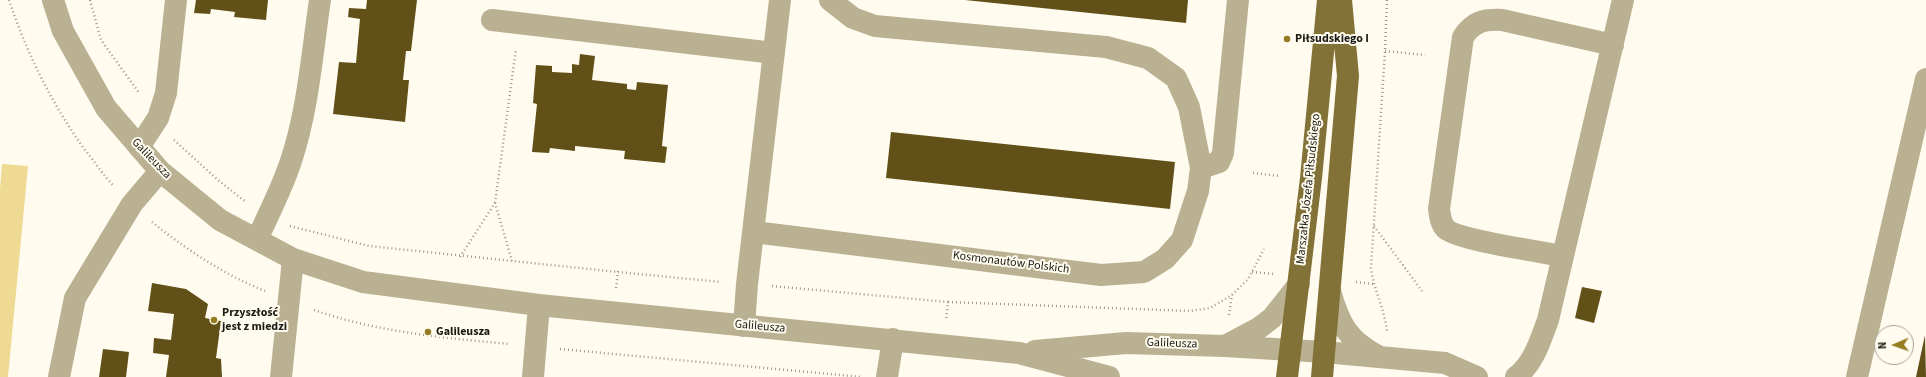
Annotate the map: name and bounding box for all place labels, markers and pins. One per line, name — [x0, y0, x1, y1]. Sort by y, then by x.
place label: Piłsudskiego I — [1295, 32, 1369, 46]
marker: Piłsudskiego I — [1282, 34, 1292, 44]
place label: Przyszłość jest z miedzi — [222, 306, 287, 334]
marker: Przyszłość jest z miedzi — [209, 315, 219, 325]
place label: Galileusza — [436, 325, 490, 339]
marker: Galileusza — [423, 327, 433, 337]

